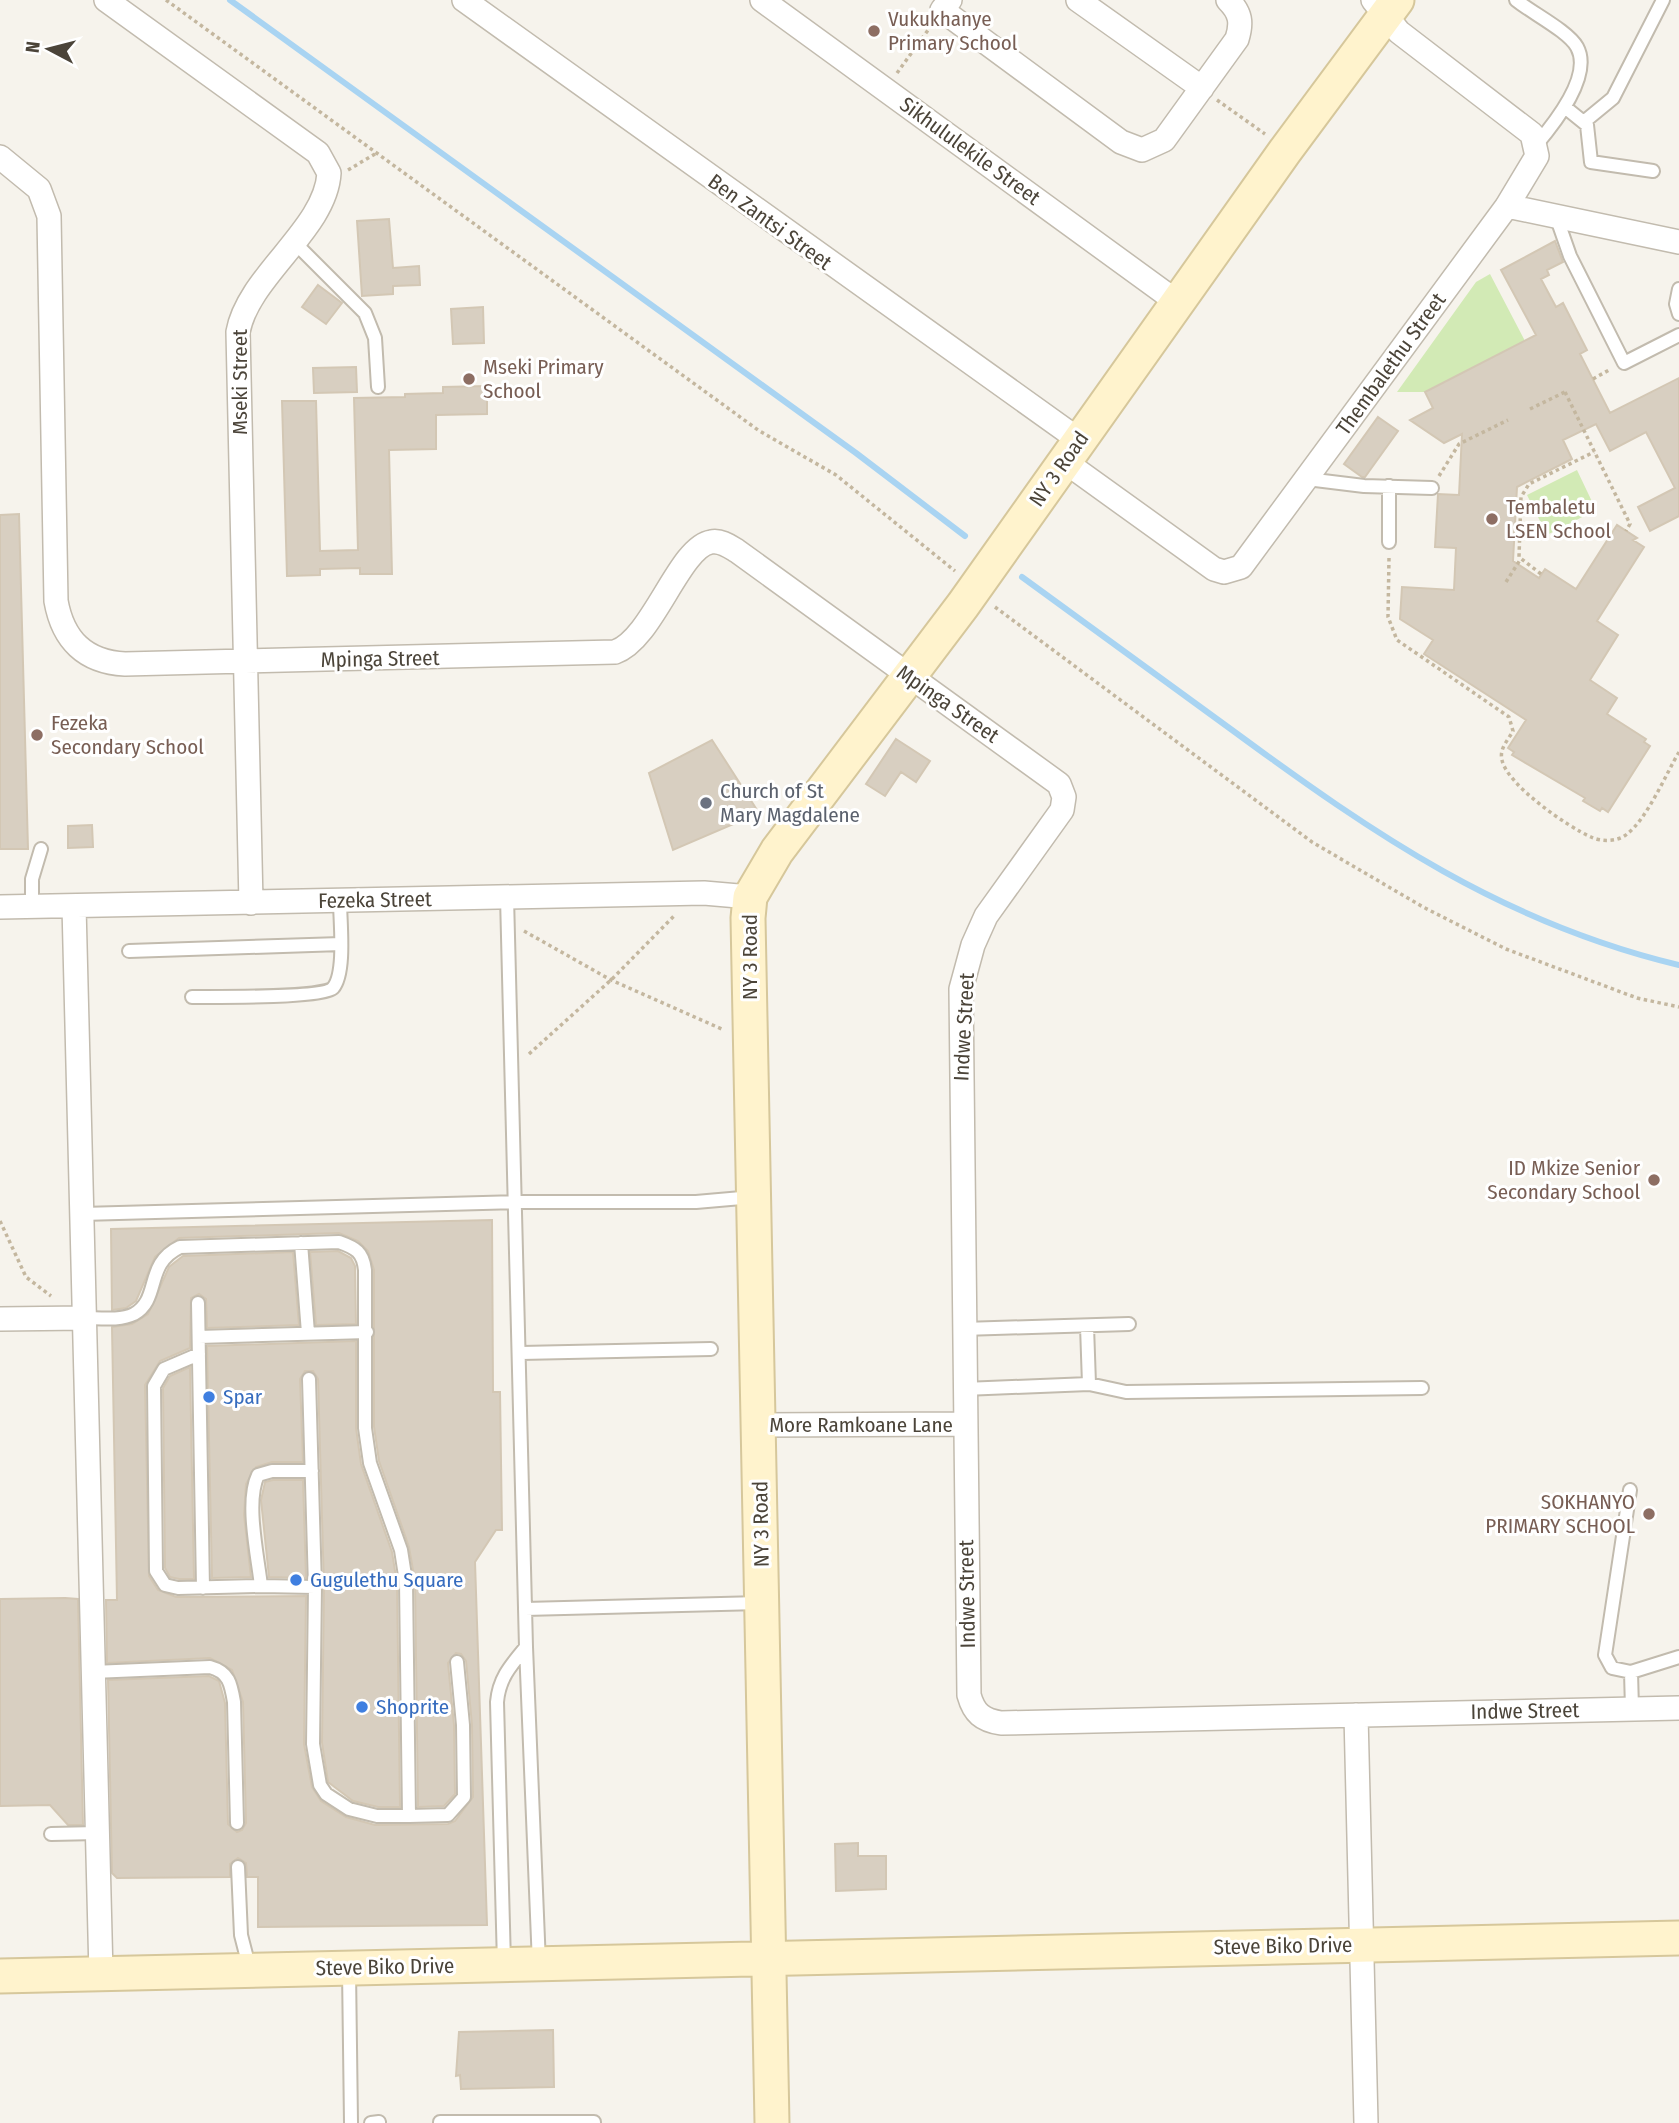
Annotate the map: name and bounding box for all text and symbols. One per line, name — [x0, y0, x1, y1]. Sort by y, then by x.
place label: Vukukhanye Primary School — [888, 6, 1018, 56]
north arrow — [14, 14, 84, 84]
marker: Vukukhanye Primary School — [866, 23, 882, 39]
text: N — [21, 40, 45, 54]
street label: Sikhululekile Street — [895, 91, 1045, 211]
street label: Ben Zantsi Street — [703, 168, 837, 276]
street label: Thembalethu Street — [1331, 288, 1451, 440]
street label: Mseki Street — [227, 329, 253, 435]
place label: Mseki Primary School — [483, 354, 604, 404]
marker: Mseki Primary School — [461, 371, 477, 387]
street label: NY 3 Road — [1024, 426, 1094, 512]
place label: Tembaletu LSEN School — [1506, 494, 1611, 544]
marker: Tembaletu LSEN School — [1484, 511, 1500, 527]
street label: Mpinga Street — [320, 645, 440, 673]
street label: Mpinga Street — [892, 659, 1004, 749]
place label: Fezeka Secondary School — [51, 710, 204, 760]
marker: Fezeka Secondary School — [29, 727, 45, 743]
place label: Church of St Mary Magdalene — [720, 778, 860, 828]
marker: Church of St Mary Magdalene — [698, 795, 714, 811]
street label: Fezeka Street — [318, 886, 432, 914]
street label: NY 3 Road — [737, 914, 763, 1000]
street label: Indwe Street — [948, 972, 980, 1082]
place label: ID Mkize Senior Secondary School — [1487, 1155, 1641, 1205]
marker: ID Mkize Senior Secondary School — [1646, 1172, 1662, 1188]
place label: Spar — [223, 1384, 263, 1410]
marker: Spar — [201, 1389, 217, 1405]
street label: More Ramkoane Lane — [769, 1412, 953, 1438]
street label: NY 3 Road — [747, 1481, 775, 1567]
place label: SOKHANYO PRIMARY SCHOOL — [1485, 1489, 1636, 1539]
marker: SOKHANYO PRIMARY SCHOOL — [1641, 1506, 1657, 1522]
street label: Indwe Street — [953, 1539, 981, 1648]
place label: Gugulethu Square — [310, 1567, 463, 1593]
marker: Gugulethu Square — [288, 1572, 304, 1588]
place label: Shoprite — [376, 1694, 449, 1720]
street label: Indwe Street — [1471, 1697, 1580, 1725]
marker: Shoprite — [354, 1699, 370, 1715]
street label: Steve Biko Drive — [1213, 1932, 1353, 1960]
street label: Steve Biko Drive — [315, 1953, 455, 1981]

